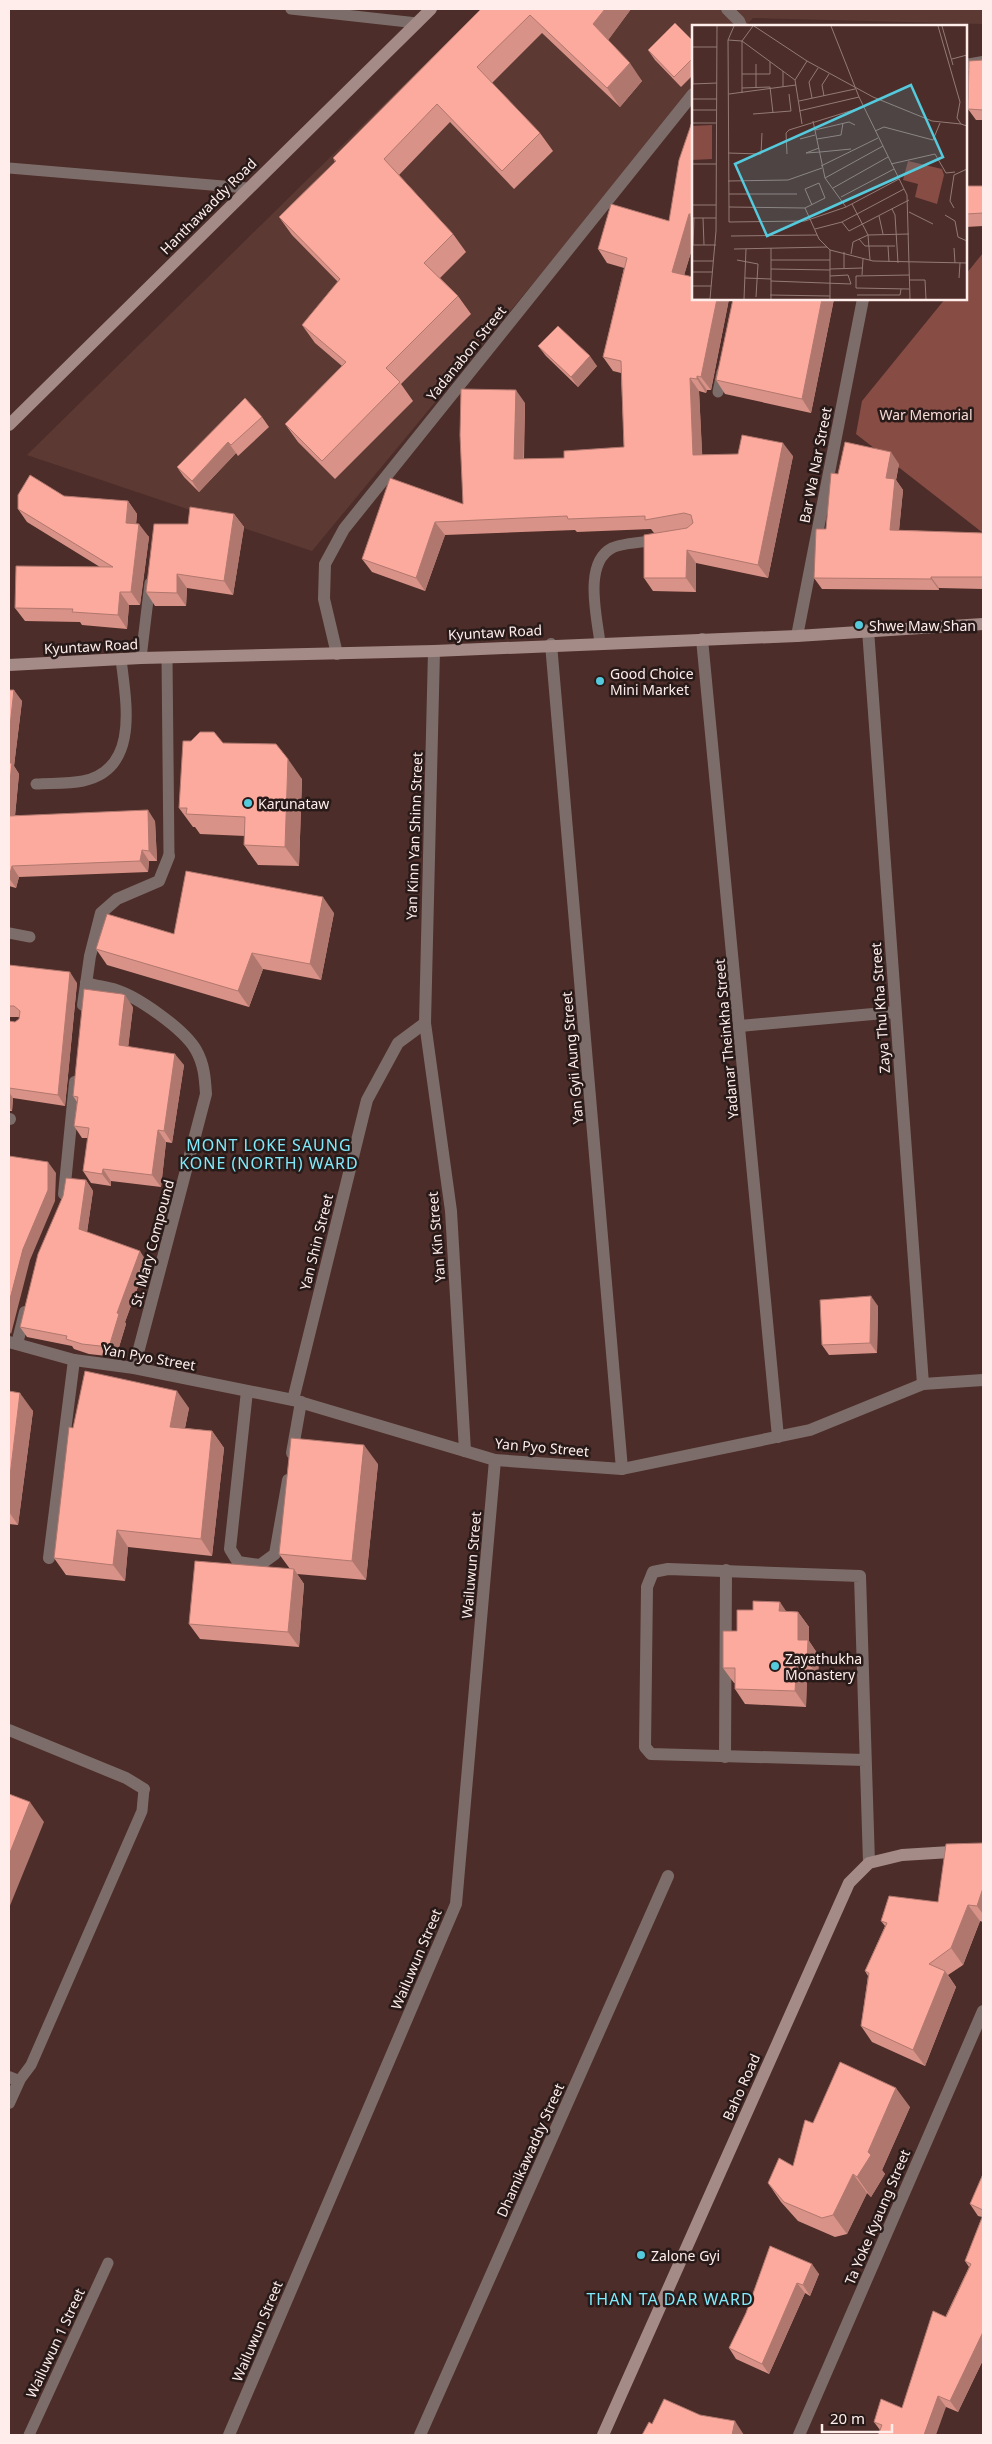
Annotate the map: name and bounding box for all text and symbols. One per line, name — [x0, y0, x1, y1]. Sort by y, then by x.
inset map — [692, 25, 967, 300]
street label: Hanthawaddy Road — [156, 154, 260, 258]
street label: Yadanabon Street — [422, 302, 510, 404]
street label: Bar Wa Nar Street — [794, 405, 836, 525]
park label: War Memorial — [879, 405, 973, 424]
place label: Shwe Maw Shan — [869, 616, 976, 635]
marker: Shwe Maw Shan — [853, 619, 865, 631]
street label: Kyuntaw Road — [447, 620, 543, 644]
street label: Kyuntaw Road — [43, 634, 139, 658]
place label: Good Choice Mini Market — [610, 664, 694, 699]
marker: Good Choice Mini Market — [594, 675, 606, 687]
street label: Yan Kinn Yan Shinn Street — [402, 752, 426, 920]
place label: Karunataw — [258, 794, 329, 813]
marker: Karunataw — [242, 797, 254, 809]
street label: Zaya Thu Kha Street — [866, 942, 894, 1074]
street label: Yadanar Theinkha Street — [710, 958, 742, 1120]
street label: Yan Gyii Aung Street — [557, 991, 587, 1125]
district label: MONT LOKE SAUNG KONE (NORTH) WARD — [179, 1134, 359, 1174]
street label: St. Mary Compound — [126, 1177, 178, 1309]
street label: Yan Kin Street — [423, 1191, 449, 1283]
street label: Yan Shin Street — [295, 1192, 337, 1292]
street label: Yan Pyo Street — [101, 1339, 197, 1375]
street label: Yan Pyo Street — [494, 1433, 590, 1461]
street label: Wailuwun Street — [457, 1511, 485, 1619]
place label: Zayathukha Monastery — [785, 1649, 862, 1684]
marker: Zayathukha Monastery — [769, 1660, 781, 1672]
street label: Wailuwun Street — [386, 1906, 446, 2012]
street label: Baho Road — [718, 2051, 764, 2123]
street label: Dhamikawaddy Street — [492, 2080, 568, 2220]
street label: Ta Yoke Kyaung Street — [840, 2146, 914, 2288]
place label: Zalone Gyi — [651, 2246, 720, 2265]
marker: Zalone Gyi — [635, 2249, 647, 2261]
street label: Wailuwun Street — [227, 2278, 287, 2384]
street label: Wailuwun 1 Street — [21, 2285, 89, 2401]
district label: THAN TA DAR WARD — [586, 2288, 754, 2310]
scale bar — [822, 2402, 892, 2434]
text: 20 m — [830, 2408, 865, 2428]

